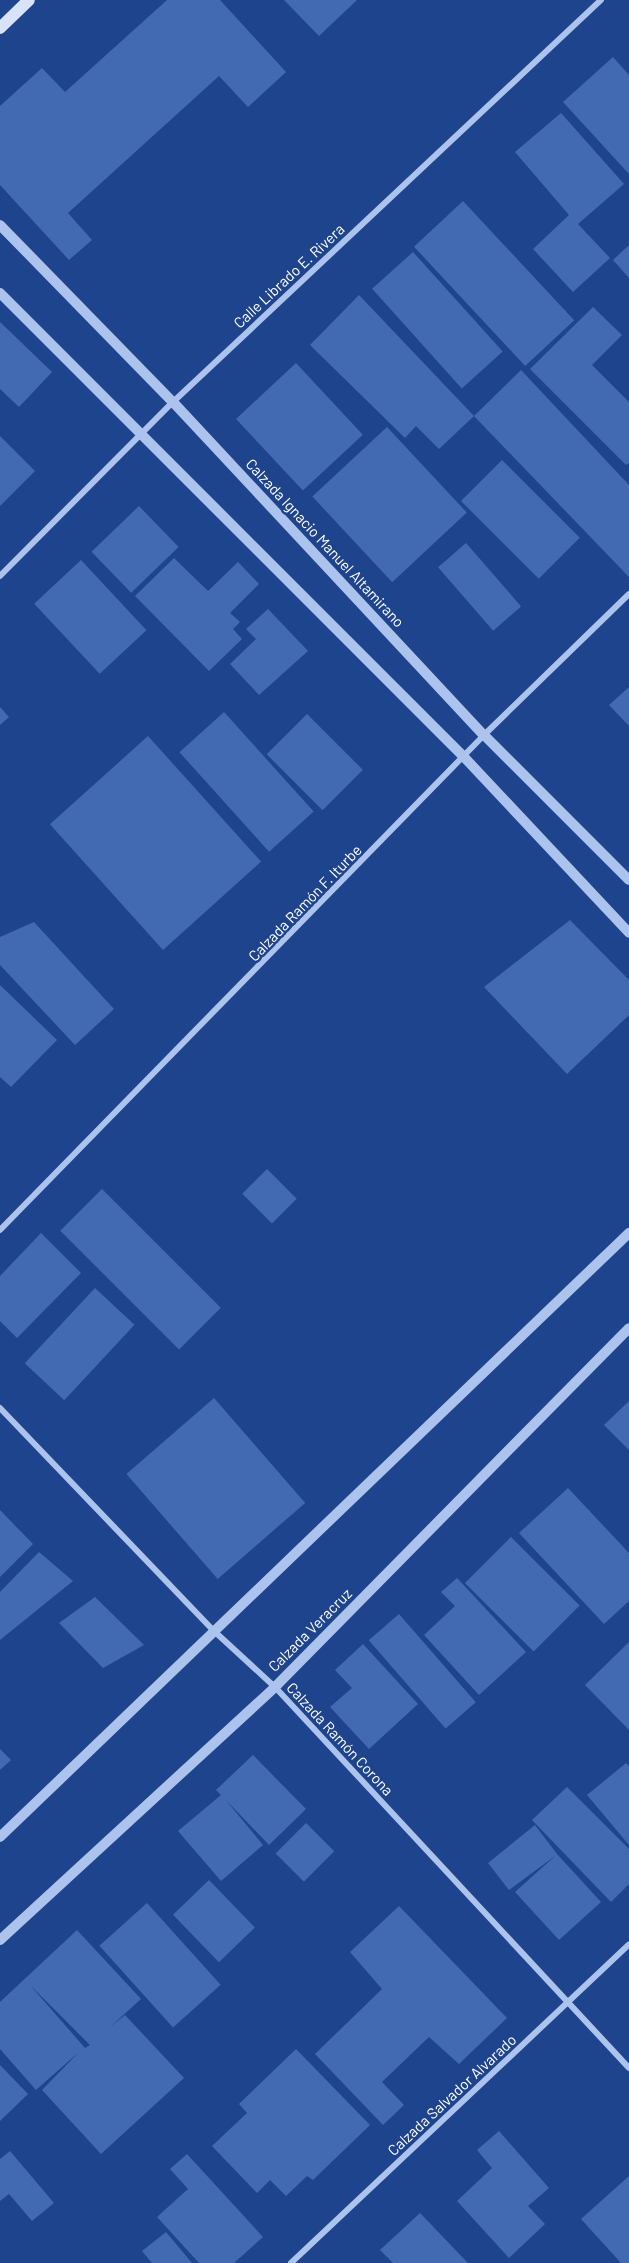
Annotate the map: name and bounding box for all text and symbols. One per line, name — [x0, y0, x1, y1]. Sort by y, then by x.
street label: Calle Librado E. Rivera — [230, 220, 348, 332]
street label: Calzada Ignacio Manuel Altamirano — [242, 455, 408, 631]
street label: Calzada Ramón F. Iturbe — [245, 841, 365, 965]
street label: Calzada Veracruz — [265, 1585, 355, 1675]
street label: Calzada Ramón Corona — [283, 1679, 397, 1799]
street label: Calzada Salvador Alvarado — [384, 2031, 520, 2159]

